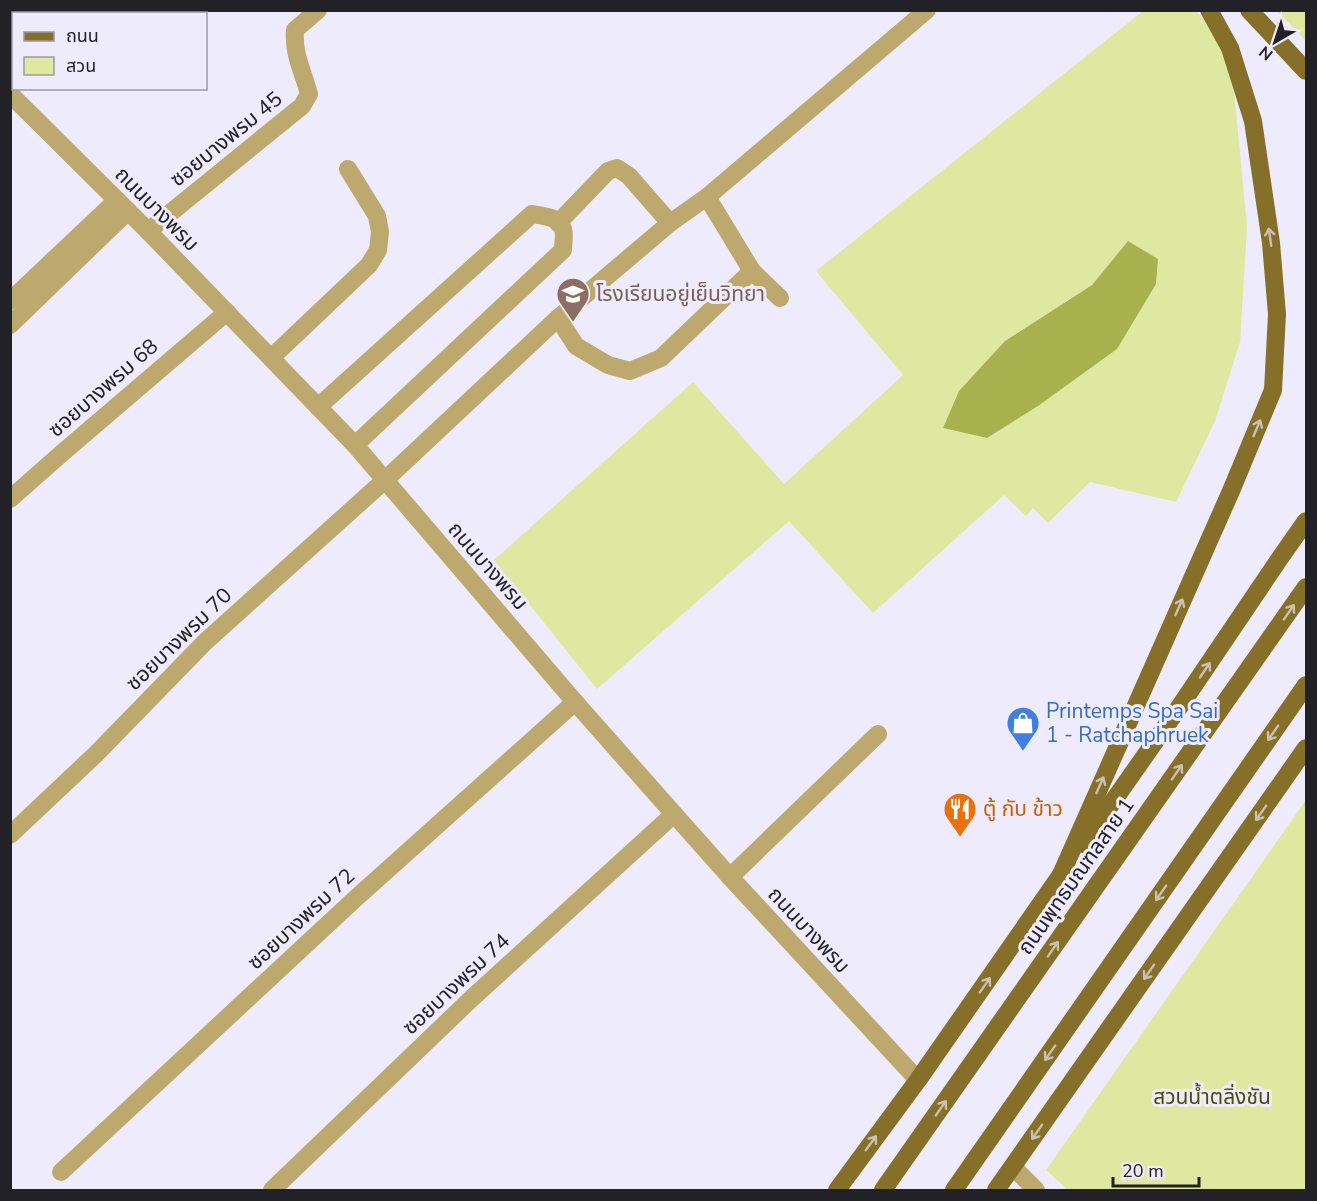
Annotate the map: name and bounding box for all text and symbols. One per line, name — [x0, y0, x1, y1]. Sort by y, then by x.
legend — [12, 12, 207, 90]
north arrow — [1245, 12, 1305, 72]
text: ถนน — [66, 24, 99, 48]
text: N — [1255, 41, 1278, 65]
text: สวน — [66, 54, 96, 78]
street label: ซอยบางพรม 45 — [164, 85, 288, 193]
street label: ถนนบางพรม — [109, 161, 205, 257]
one-way arrow — [1264, 227, 1275, 247]
school or university icon: โรงเรียนอยู่เย็นวิทยา — [555, 276, 591, 323]
place label: โรงเรียนอยู่เย็นวิทยา — [596, 280, 765, 308]
street label: ซอยบางพรม 68 — [42, 332, 164, 444]
one-way arrow — [1252, 420, 1263, 438]
street label: ถนนบางพรม — [442, 516, 534, 616]
street label: ซอยบางพรม 70 — [120, 581, 238, 697]
one-way arrow — [1174, 599, 1186, 617]
one-way arrow — [1283, 605, 1295, 621]
one-way arrow — [1199, 662, 1211, 679]
place label: Printemps Spa Sai 1 - Ratchaphruek — [1046, 697, 1218, 749]
shop icon: Printemps Spa Sai 1 - Ratchaphruek — [1005, 705, 1041, 752]
one-way arrow — [1267, 725, 1279, 741]
one-way arrow — [1171, 764, 1183, 780]
one-way arrow — [1095, 777, 1107, 795]
restaurant icon: ตู้ กับ ข้าว — [942, 791, 978, 838]
street label: ถนนพุทธมณฑลสาย 1 — [1011, 792, 1141, 960]
place label: ตู้ กับ ข้าว — [983, 795, 1063, 823]
one-way arrow — [1255, 804, 1267, 820]
street label: ซอยบางพรม 72 — [241, 862, 361, 976]
street label: ถนนบางพรม — [762, 881, 856, 979]
one-way arrow — [1155, 885, 1168, 901]
street label: ซอยบางพรม 74 — [396, 927, 516, 1041]
one-way arrow — [1047, 941, 1059, 957]
one-way arrow — [1143, 964, 1155, 980]
one-way arrow — [979, 977, 991, 993]
one-way arrow — [1044, 1045, 1056, 1061]
park label: สวนน้ำตลิ่งชัน — [1153, 1082, 1271, 1111]
one-way arrow — [935, 1101, 947, 1117]
one-way arrow — [1031, 1123, 1043, 1140]
one-way arrow — [865, 1136, 878, 1152]
scale bar — [1113, 1150, 1198, 1188]
text: 20 m — [1122, 1159, 1164, 1183]

